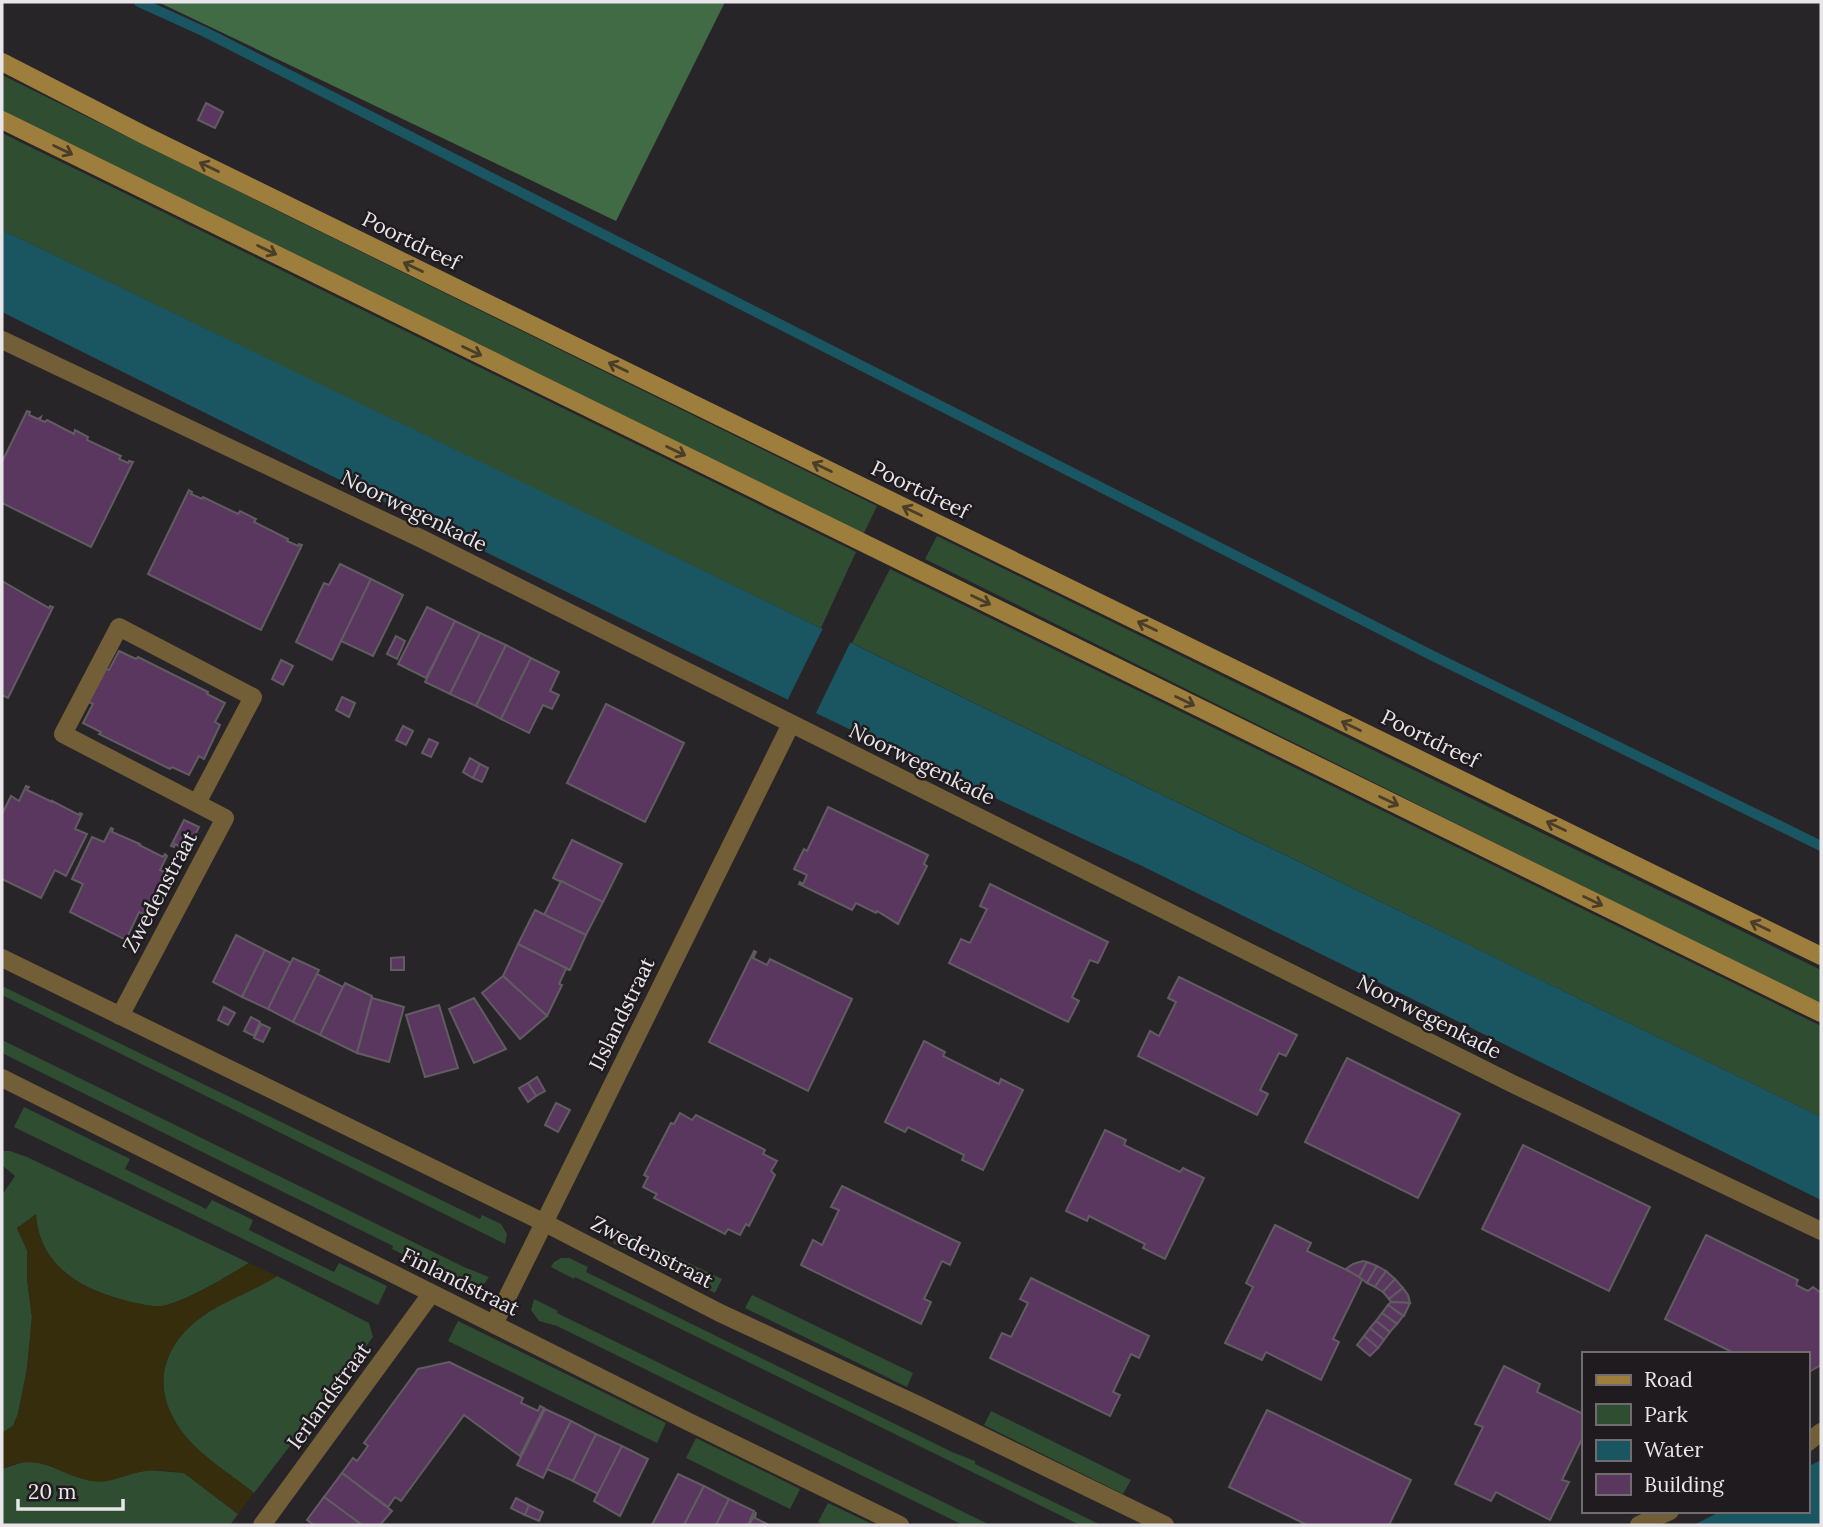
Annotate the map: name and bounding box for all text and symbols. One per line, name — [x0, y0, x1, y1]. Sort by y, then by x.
one-way arrow — [52, 144, 73, 158]
one-way arrow — [199, 160, 220, 174]
street label: Poortdreef — [358, 205, 466, 277]
one-way arrow — [256, 244, 277, 258]
one-way arrow — [403, 260, 424, 274]
one-way arrow — [461, 344, 482, 358]
one-way arrow — [608, 360, 629, 374]
one-way arrow — [665, 444, 686, 458]
street label: Poortdreef — [867, 454, 975, 526]
one-way arrow — [812, 460, 833, 474]
street label: Noorwegenkade — [337, 464, 492, 558]
one-way arrow — [902, 504, 923, 518]
one-way arrow — [970, 594, 991, 608]
one-way arrow — [1137, 619, 1158, 632]
one-way arrow — [1174, 694, 1195, 708]
street label: Poortdreef — [1377, 703, 1485, 775]
street label: Noorwegenkade — [845, 717, 1000, 811]
one-way arrow — [1341, 718, 1362, 732]
one-way arrow — [1378, 794, 1399, 808]
one-way arrow — [1546, 818, 1567, 832]
street label: Zwedenstraat — [116, 826, 203, 957]
one-way arrow — [1582, 895, 1603, 908]
one-way arrow — [1750, 918, 1771, 932]
street label: IJslandstraat — [583, 952, 661, 1075]
street label: Noorwegenkade — [1352, 968, 1506, 1065]
street label: Zwedenstraat — [587, 1209, 719, 1294]
street label: Finlandstraat — [397, 1241, 525, 1322]
street label: Ierlandstraat — [281, 1336, 377, 1454]
legend — [1582, 1352, 1809, 1513]
text: Road — [1644, 1366, 1693, 1393]
text: Park — [1644, 1401, 1688, 1428]
text: Water — [1644, 1436, 1703, 1463]
scale bar — [18, 1468, 122, 1512]
text: Building — [1644, 1471, 1724, 1498]
text: 20 m — [28, 1478, 77, 1505]

